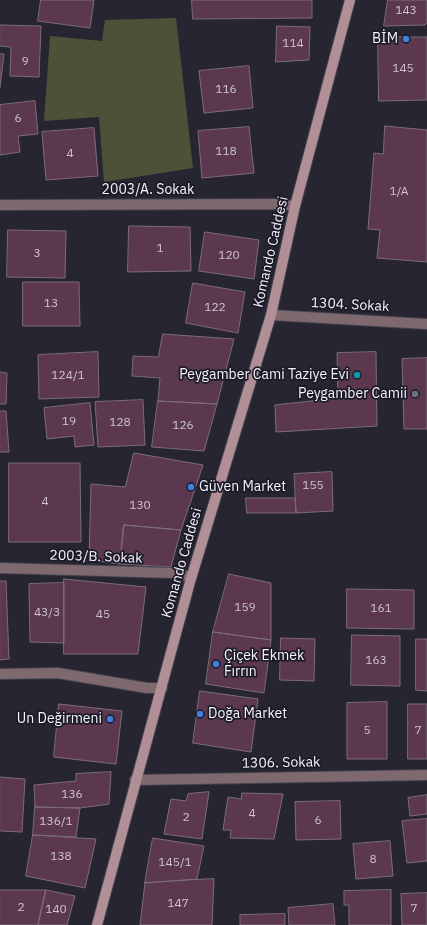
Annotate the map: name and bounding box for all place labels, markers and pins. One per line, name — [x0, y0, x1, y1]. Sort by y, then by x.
place label: BİM — [372, 31, 398, 47]
marker: BİM — [401, 34, 411, 44]
place label: Peygamber Cami Taziye Evi — [179, 367, 349, 383]
marker: Peygamber Cami Taziye Evi — [352, 370, 362, 380]
place label: Peygamber Camii — [298, 386, 407, 402]
marker: Peygamber Camii — [410, 389, 420, 399]
place label: Güven Market — [199, 479, 286, 495]
marker: Güven Market — [186, 482, 196, 492]
place label: Çiçek Ekmek Fırrın — [224, 648, 304, 680]
marker: Çiçek Ekmek Fırrın — [211, 659, 221, 669]
place label: Doğa Market — [208, 706, 287, 722]
marker: Doğa Market — [195, 709, 205, 719]
place label: Un Değirmeni — [17, 711, 102, 727]
marker: Un Değirmeni — [105, 714, 115, 724]

